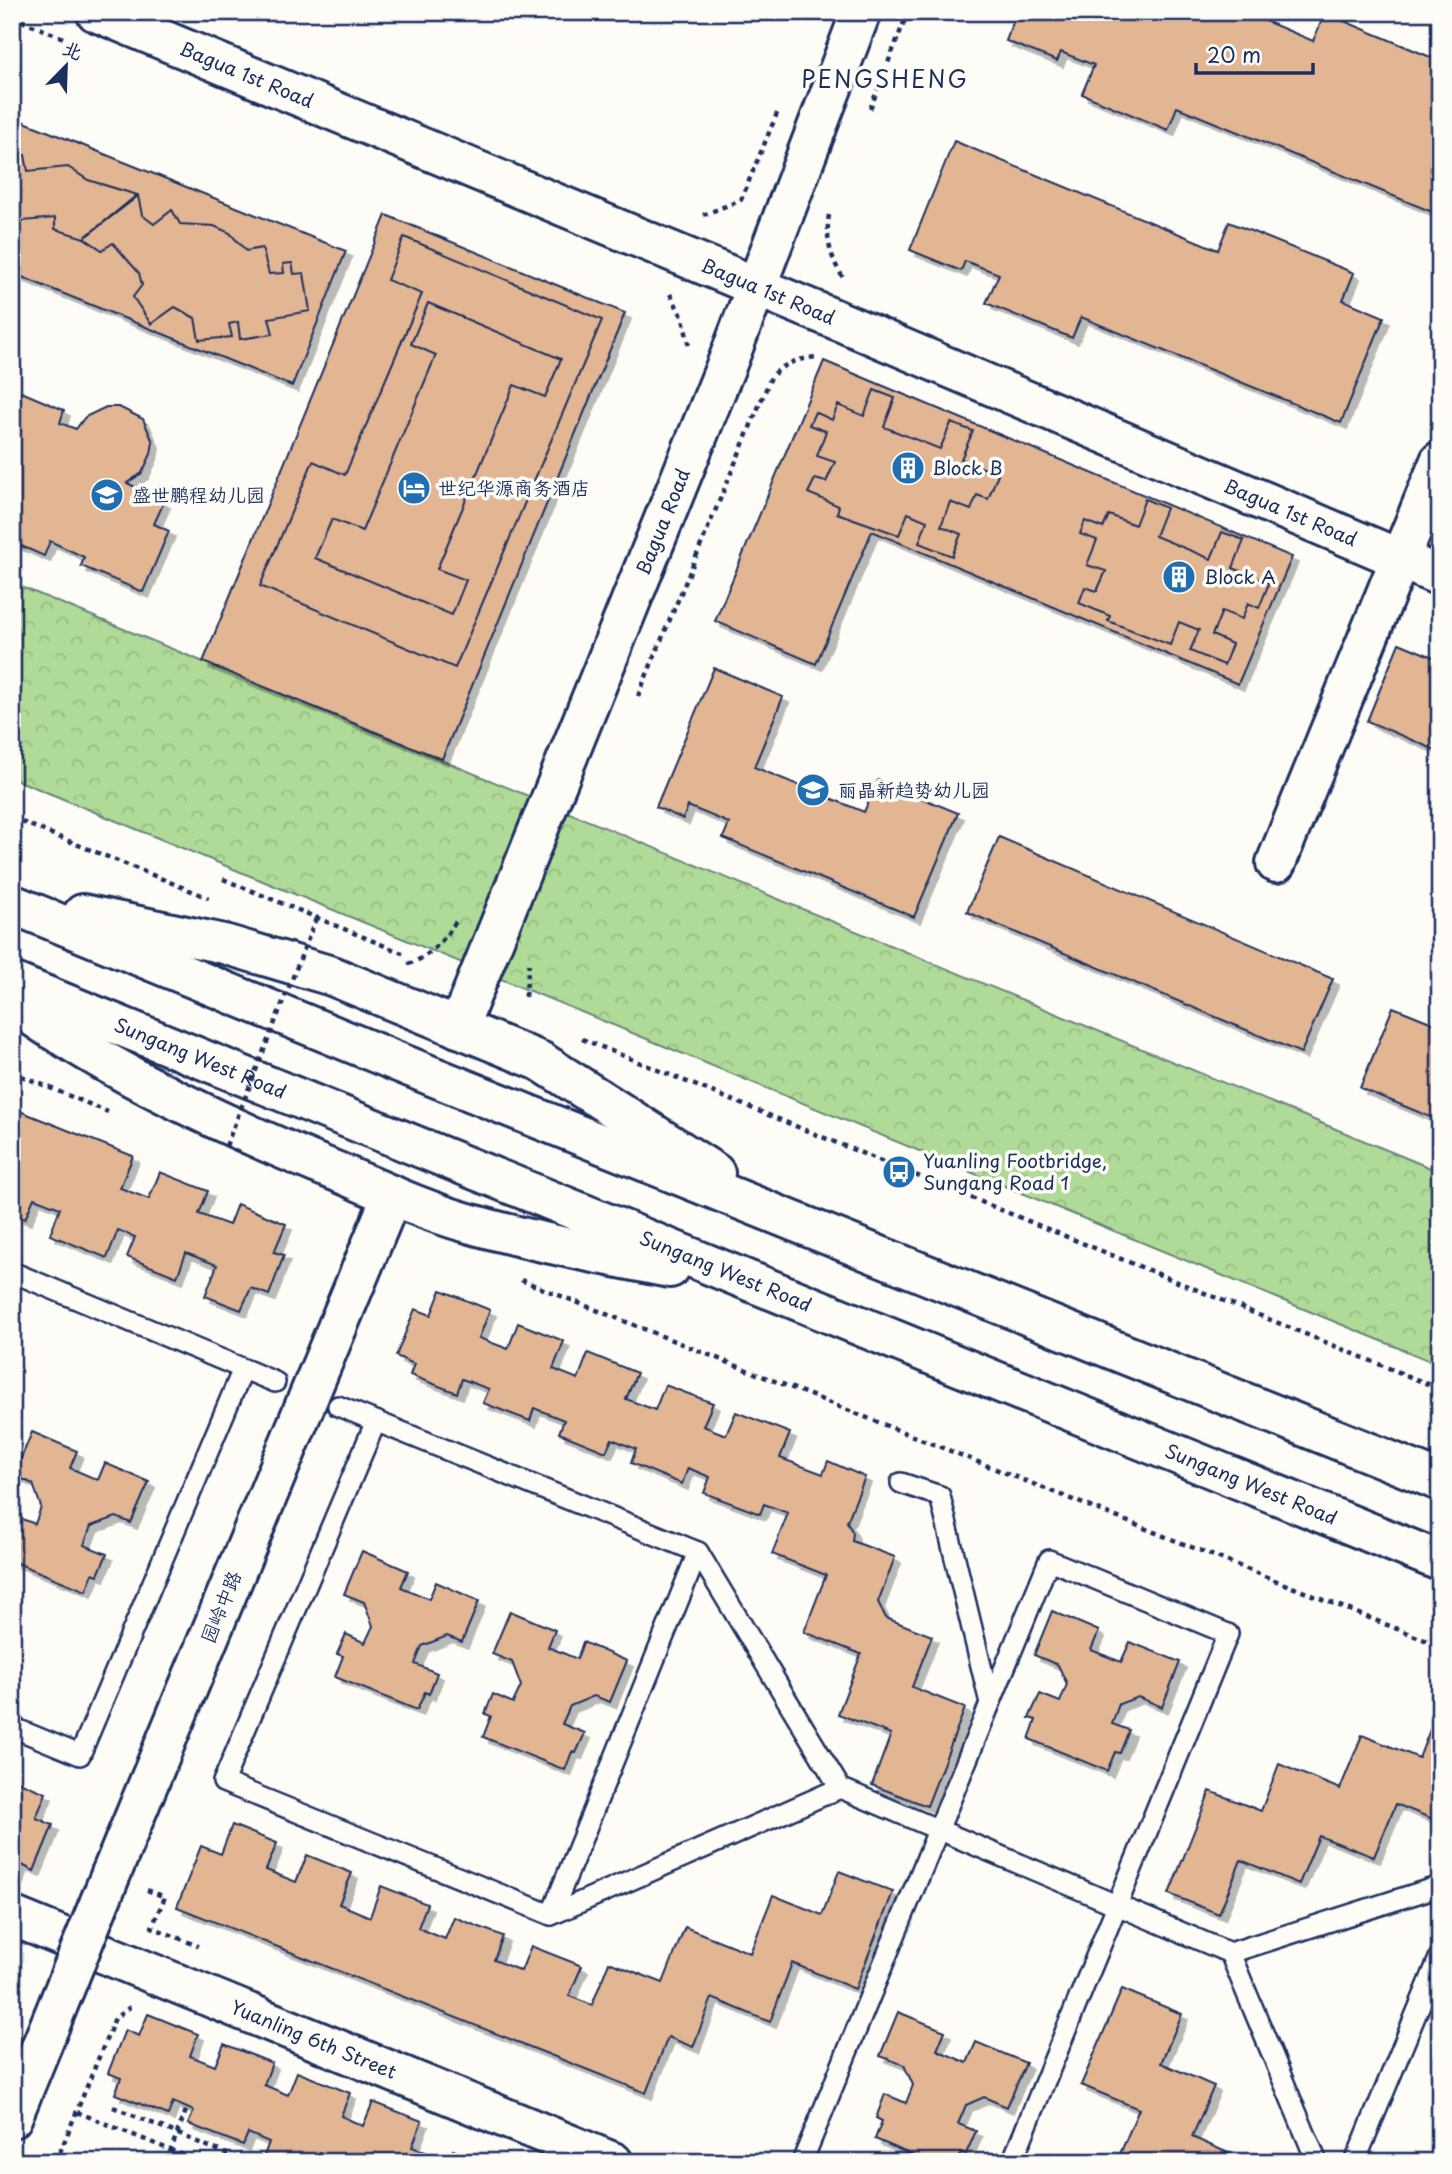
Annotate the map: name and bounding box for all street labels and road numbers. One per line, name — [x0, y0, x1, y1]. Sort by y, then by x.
street label: Bagua 1st Road — [176, 33, 318, 114]
street label: Bagua 1st Road — [697, 250, 840, 331]
street label: Bagua Road — [628, 464, 696, 579]
street label: Bagua 1st Road — [1220, 471, 1362, 552]
street label: Sungang West Road — [110, 1010, 291, 1105]
street label: Sungang West Road — [636, 1223, 816, 1318]
street label: Sungang West Road — [1161, 1436, 1342, 1531]
street label: 园岭中路 — [193, 1566, 247, 1647]
street label: Yuanling 6th Street — [227, 1992, 401, 2085]

